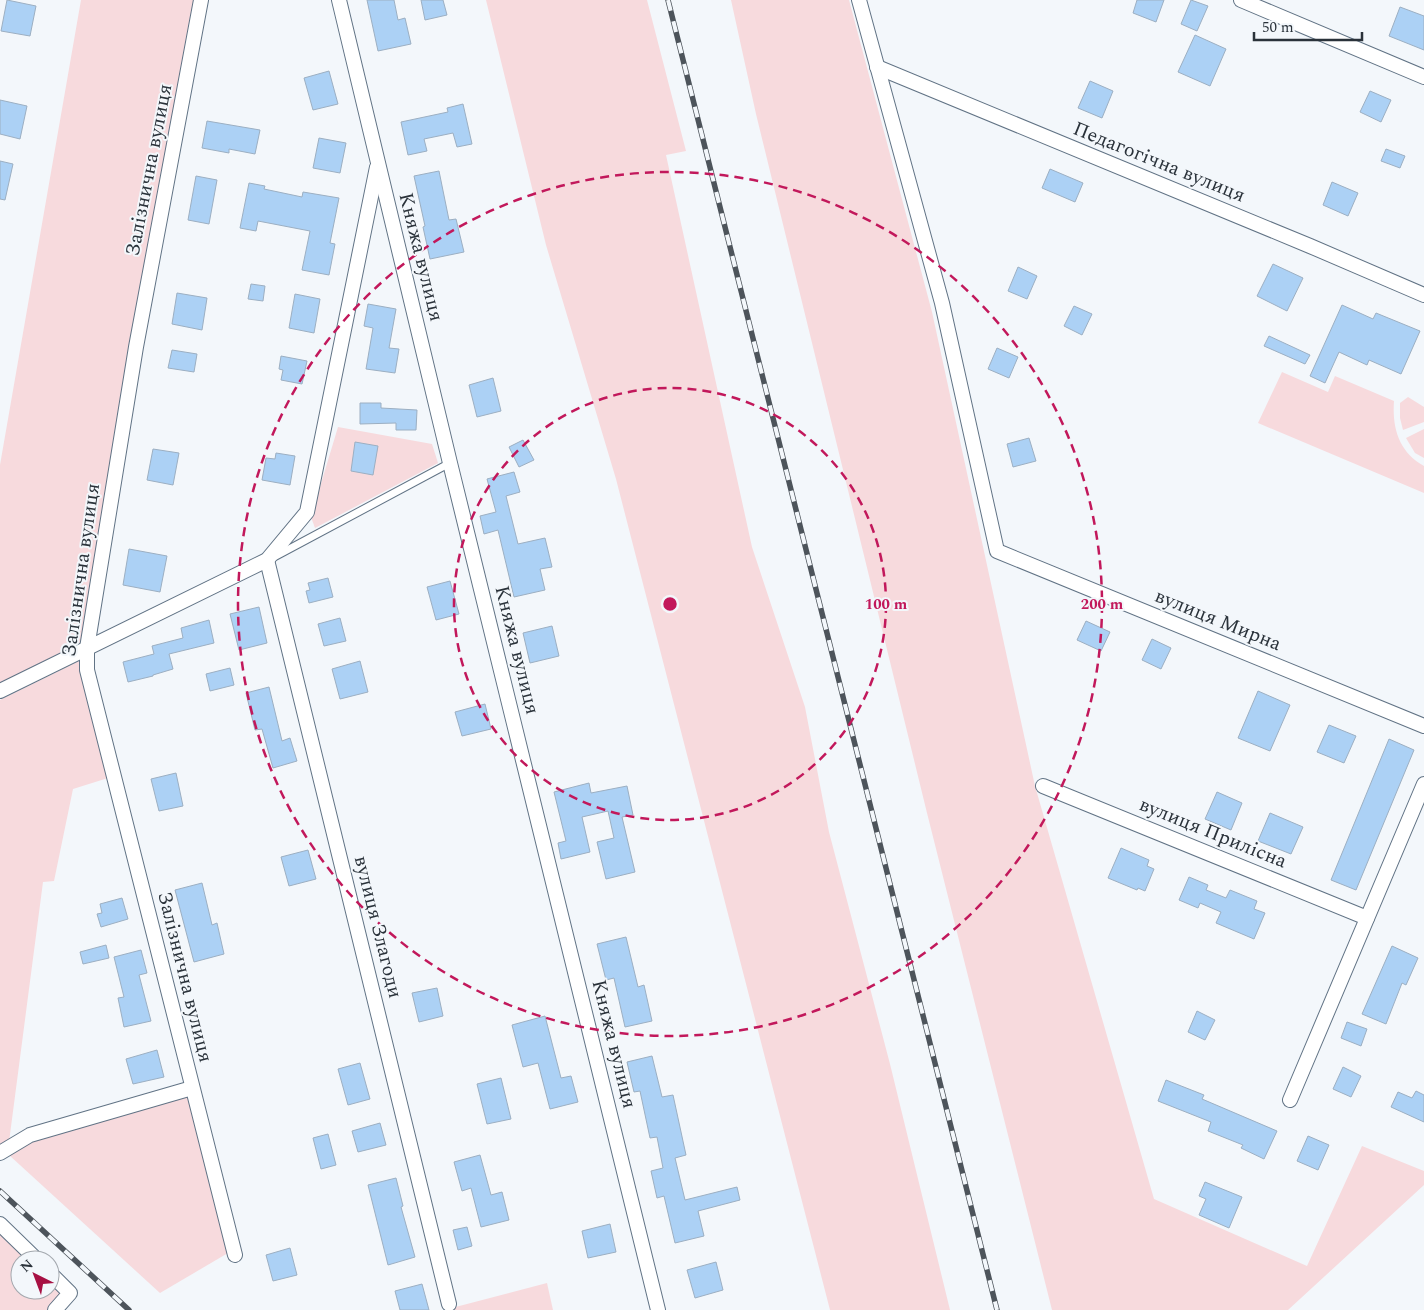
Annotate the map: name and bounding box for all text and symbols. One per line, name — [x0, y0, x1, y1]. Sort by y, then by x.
scale bar — [1254, 10, 1362, 42]
text: 50 m — [1262, 16, 1294, 39]
street label: Залізнична вулиця — [118, 81, 180, 259]
street label: Педагогічна вулиця — [1068, 114, 1250, 210]
street label: Княжа вулиця — [390, 189, 452, 325]
street label: Залізнична вулиця — [54, 481, 108, 659]
street label: вулиця Мирна — [1150, 581, 1286, 659]
street label: Княжа вулиця — [486, 582, 548, 718]
text: 100 m — [865, 593, 908, 616]
text: 200 m — [1081, 593, 1124, 616]
centre of rings — [661, 595, 679, 613]
street label: вулиця Прилісна — [1135, 790, 1292, 876]
street label: вулиця Злагоди — [346, 853, 410, 1001]
street label: Залізнична вулиця — [149, 888, 221, 1066]
street label: Княжа вулиця — [583, 976, 645, 1112]
north arrow — [10, 1250, 60, 1300]
text: N — [15, 1254, 38, 1277]

